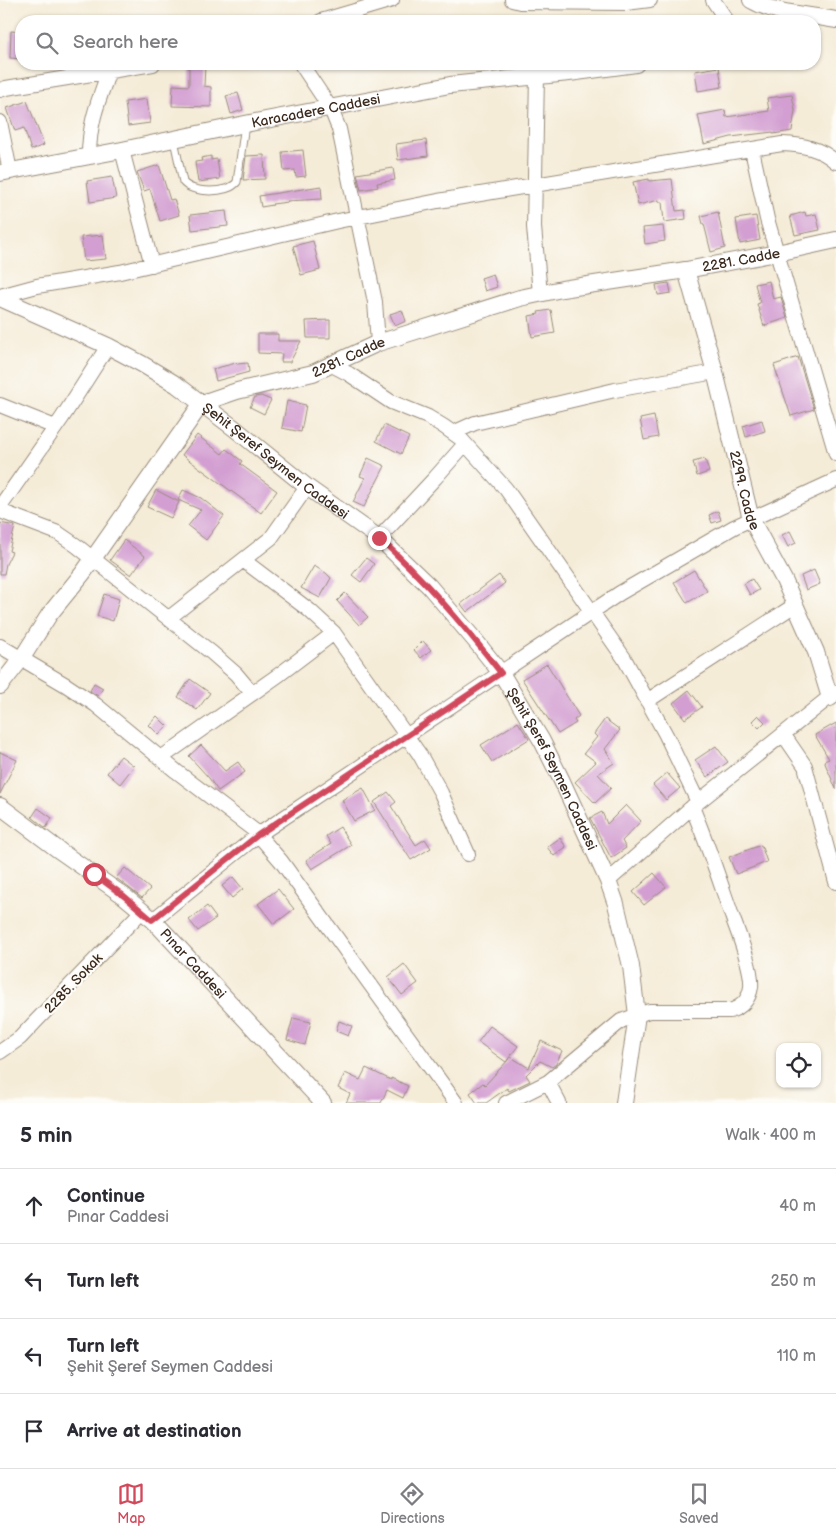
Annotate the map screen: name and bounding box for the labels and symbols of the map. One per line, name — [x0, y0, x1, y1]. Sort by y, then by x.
street label: Karacadere Caddesi — [250, 90, 382, 132]
street label: 2281. Cadde — [701, 245, 782, 276]
street label: 2281. Cadde — [309, 333, 387, 381]
street label: Şehit Şeref Seymen Caddesi — [199, 399, 352, 523]
street label: 2299. Cadde — [726, 449, 763, 533]
route end — [368, 527, 391, 550]
street label: Şehit Şeref Seymen Caddesi — [503, 685, 601, 853]
route start — [83, 863, 106, 886]
street label: Pınar Caddesi — [156, 925, 229, 1002]
street label: 2285. Sokak — [41, 950, 106, 1017]

